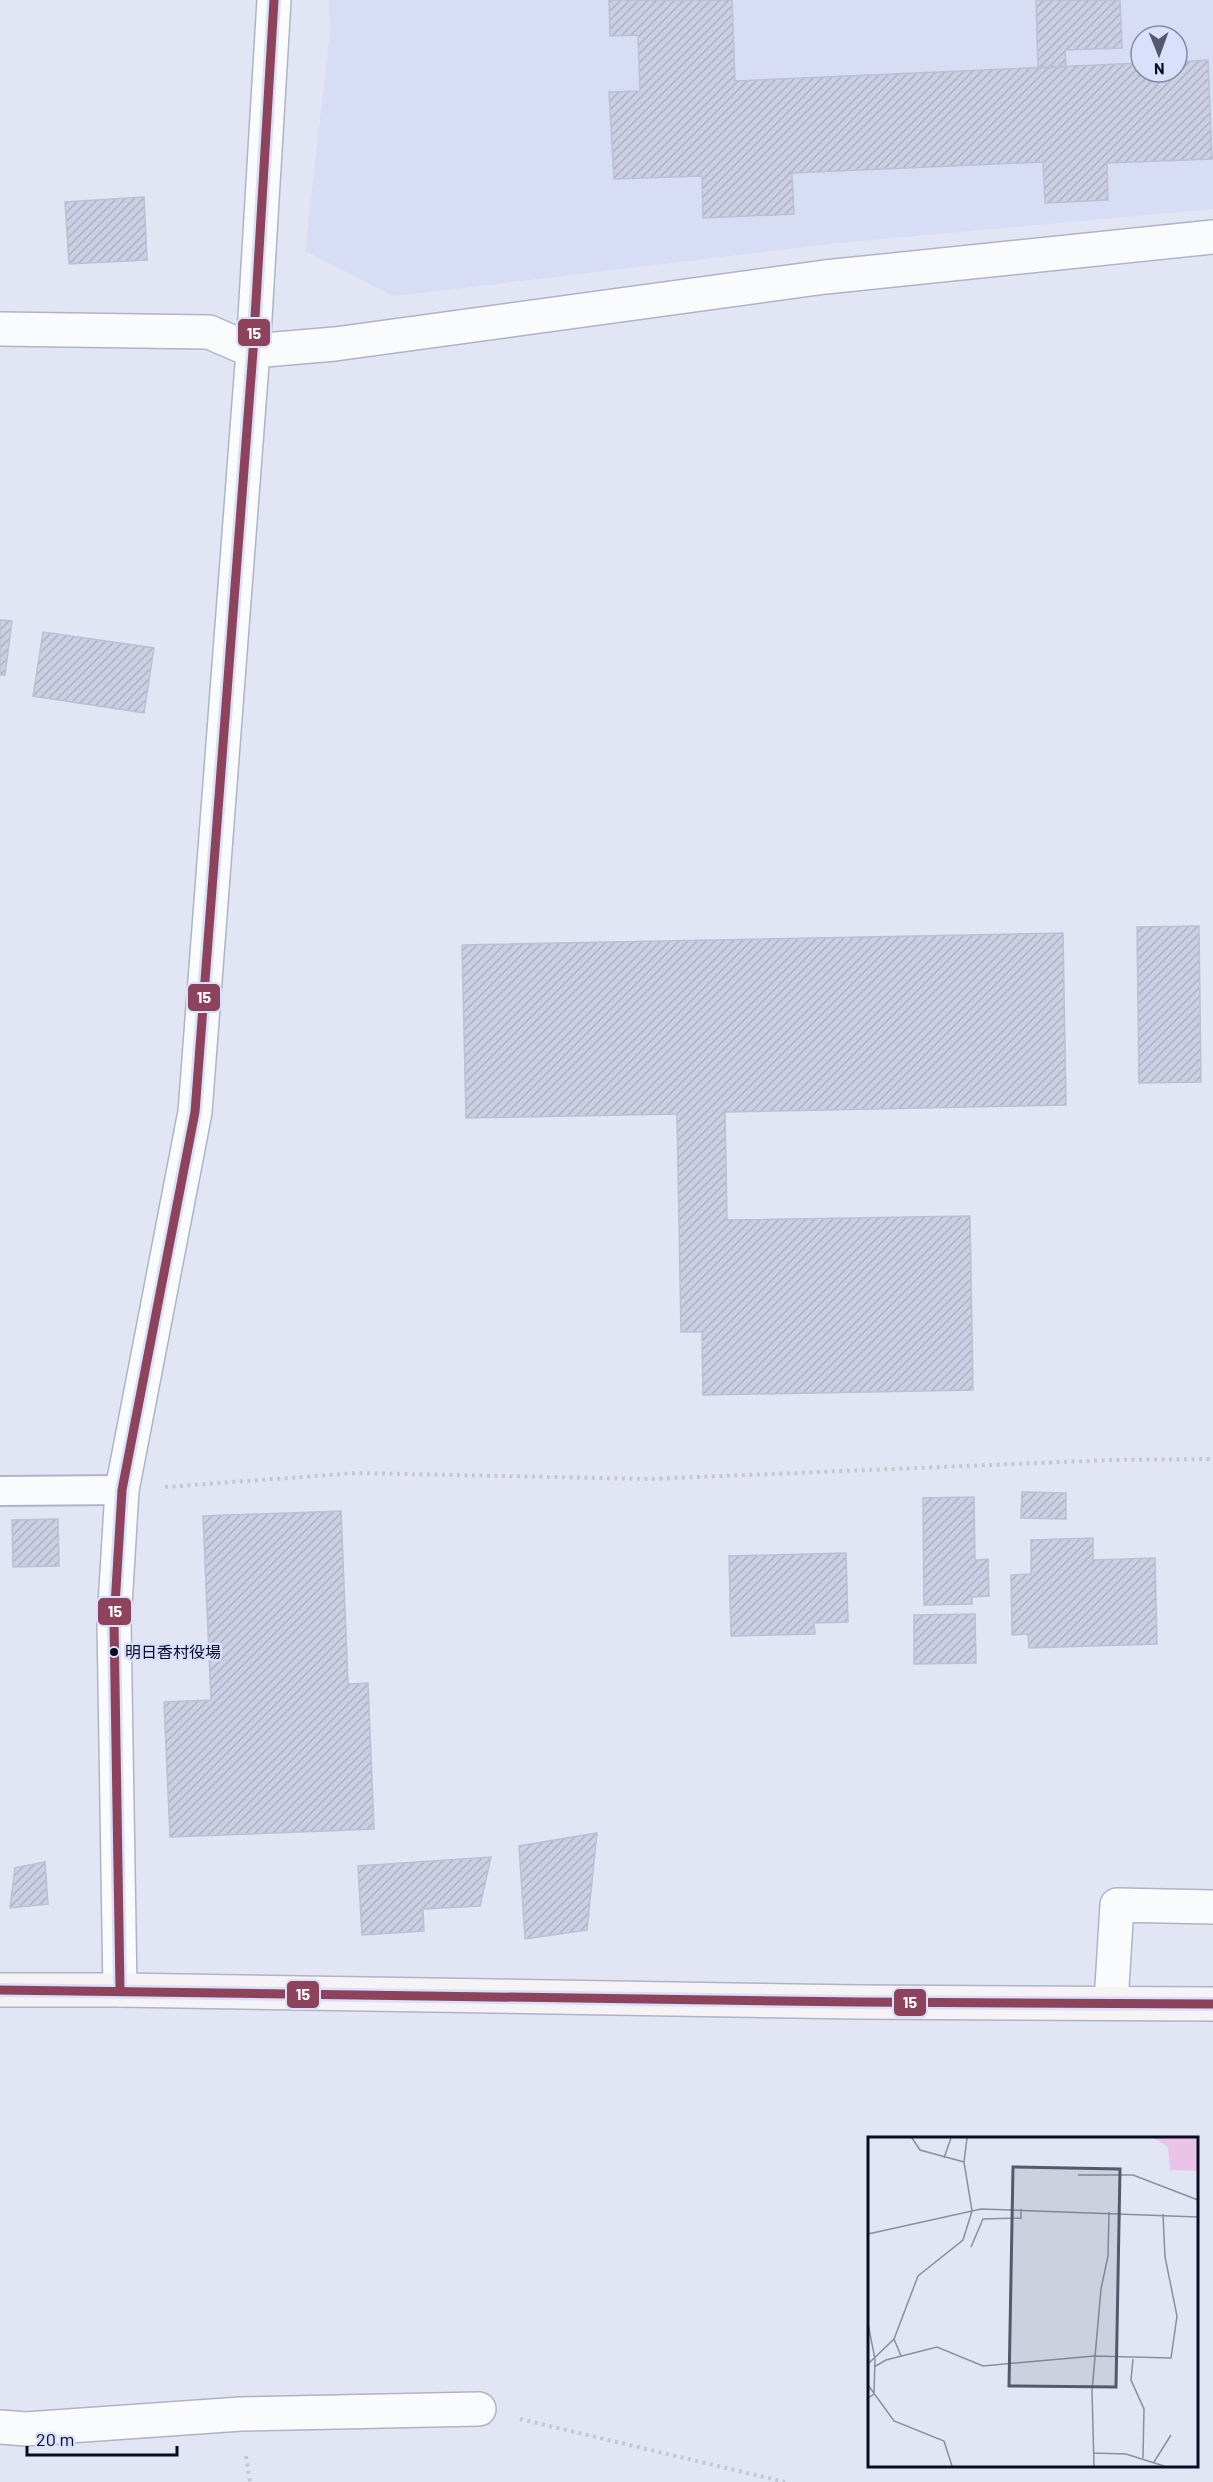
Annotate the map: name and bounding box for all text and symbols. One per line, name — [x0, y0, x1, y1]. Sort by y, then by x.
north arrow — [1129, 24, 1189, 84]
text: N — [1154, 60, 1165, 79]
line badge: 15 — [237, 318, 271, 347]
text: 15 — [247, 323, 262, 342]
line badge: 15 — [187, 983, 221, 1012]
text: 15 — [197, 987, 212, 1006]
line badge: 15 — [97, 1597, 132, 1626]
text: 15 — [108, 1601, 123, 1620]
place label: 明日香村役場 — [125, 1642, 221, 1661]
marker: 明日香村役場 — [108, 1646, 120, 1658]
line badge: 15 — [286, 1980, 320, 2009]
text: 15 — [296, 1984, 311, 2003]
line badge: 15 — [893, 1988, 927, 2017]
text: 15 — [903, 1992, 918, 2011]
inset map — [868, 2137, 1198, 2467]
scale bar — [27, 2419, 177, 2457]
text: 20 m — [36, 2428, 74, 2450]

